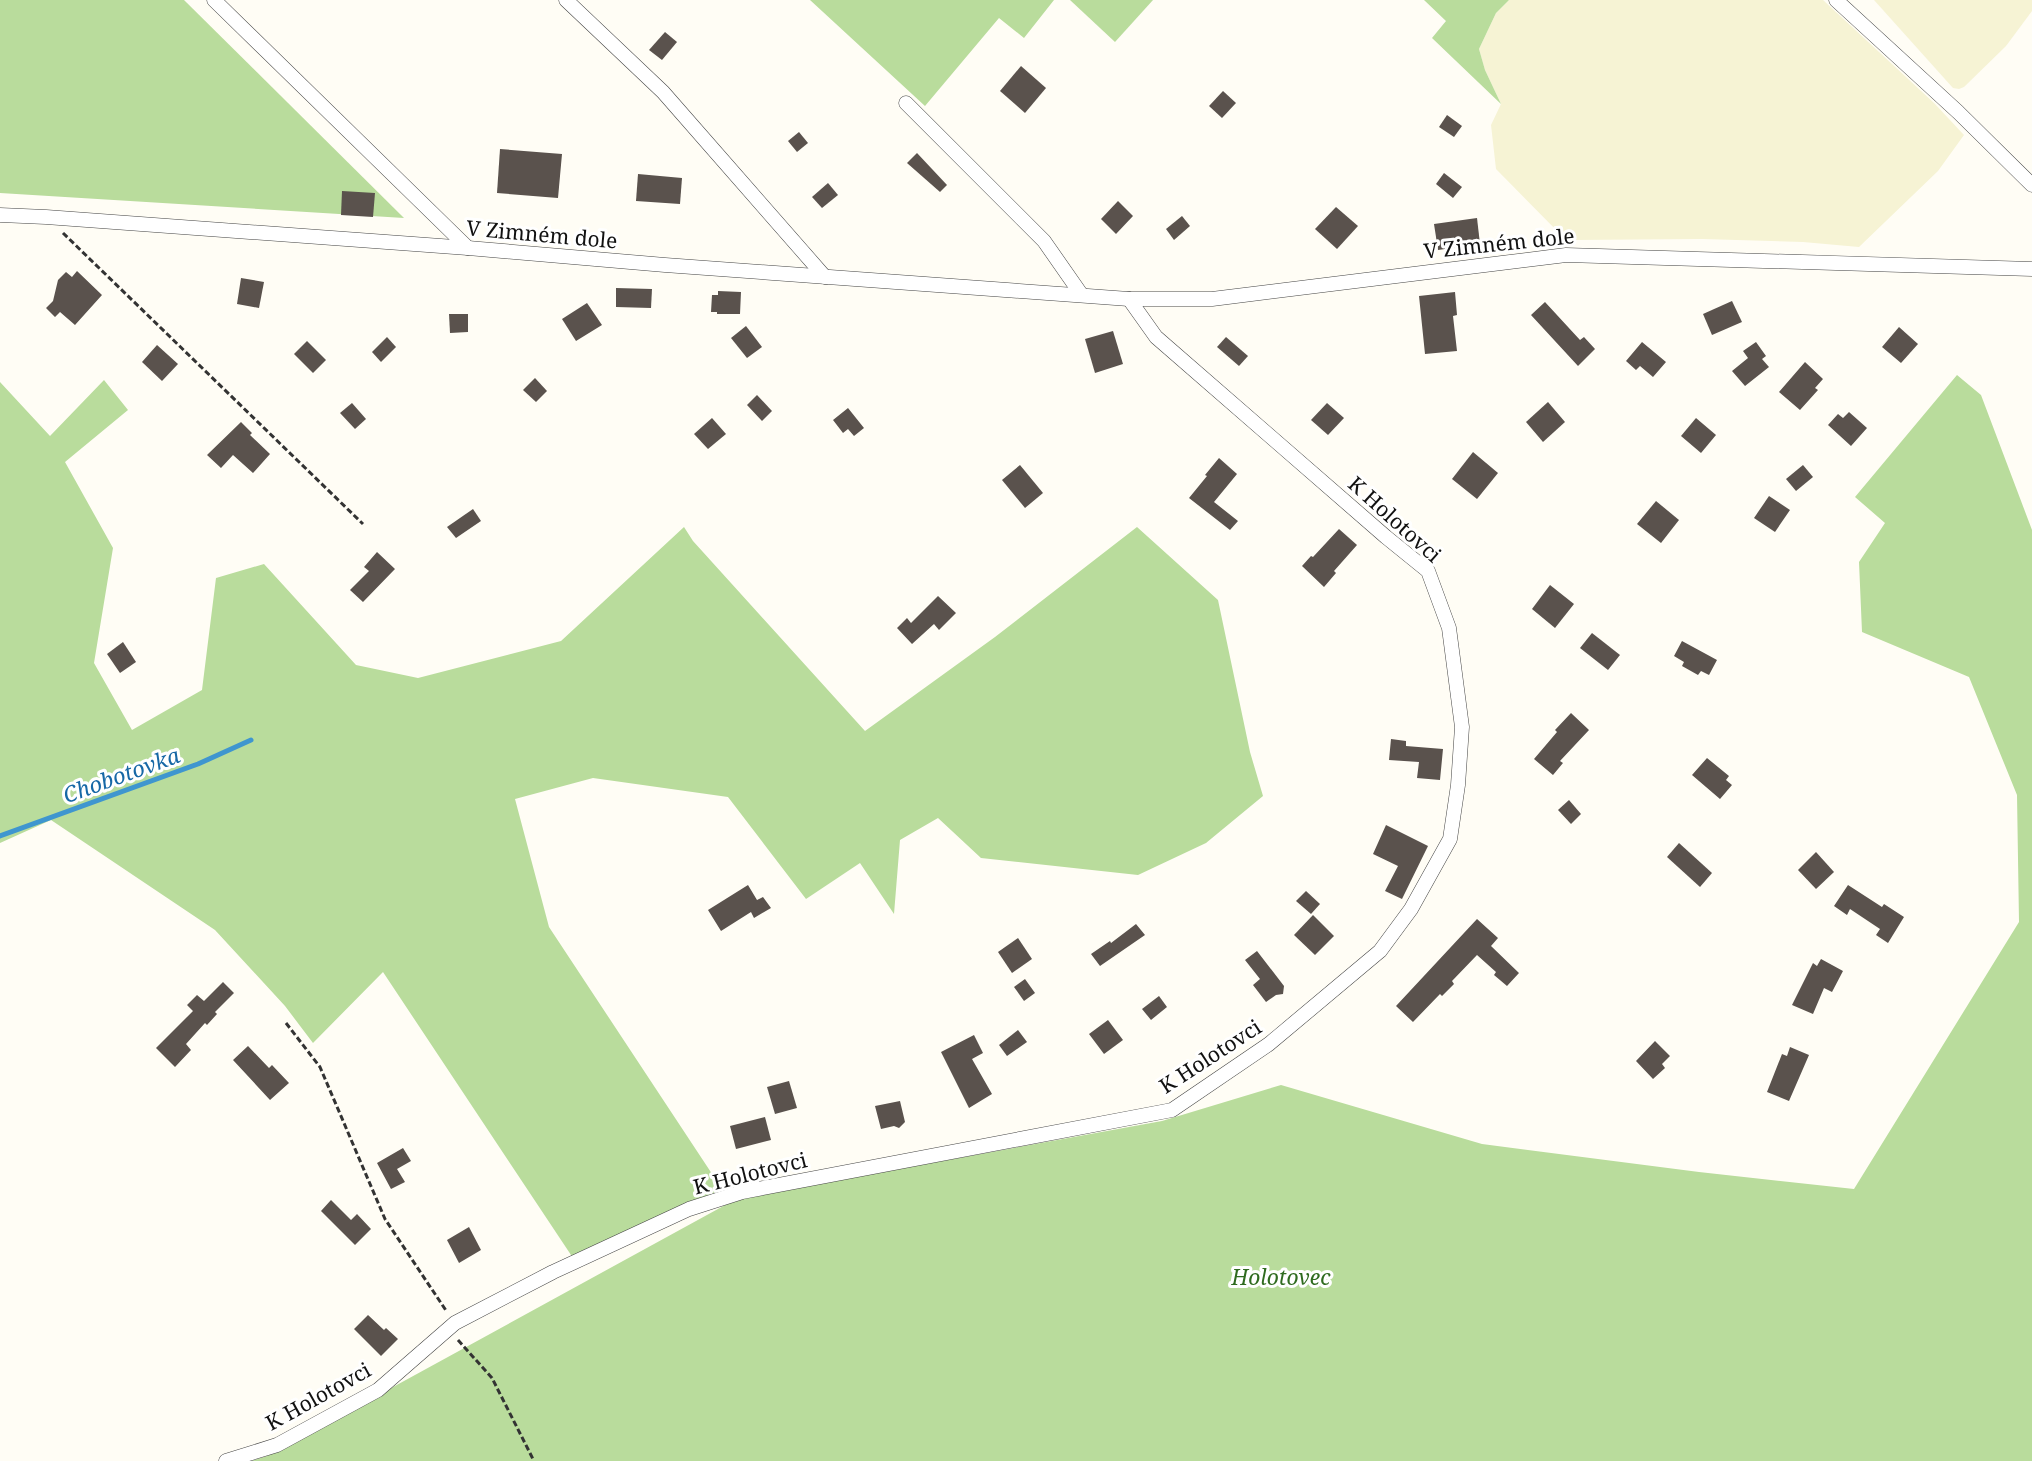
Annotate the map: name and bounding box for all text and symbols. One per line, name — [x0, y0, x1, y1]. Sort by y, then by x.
street label: V Zimném dole — [465, 213, 619, 255]
street label: V Zimném dole — [1422, 221, 1576, 265]
street label: K Holotovci — [1342, 470, 1448, 568]
water label: Chobotovka — [58, 739, 184, 809]
street label: K Holotovci — [1154, 1012, 1267, 1099]
street label: K Holotovci — [690, 1145, 810, 1201]
park label: Holotovec — [1231, 1263, 1331, 1291]
street label: K Holotovci — [260, 1355, 376, 1436]

